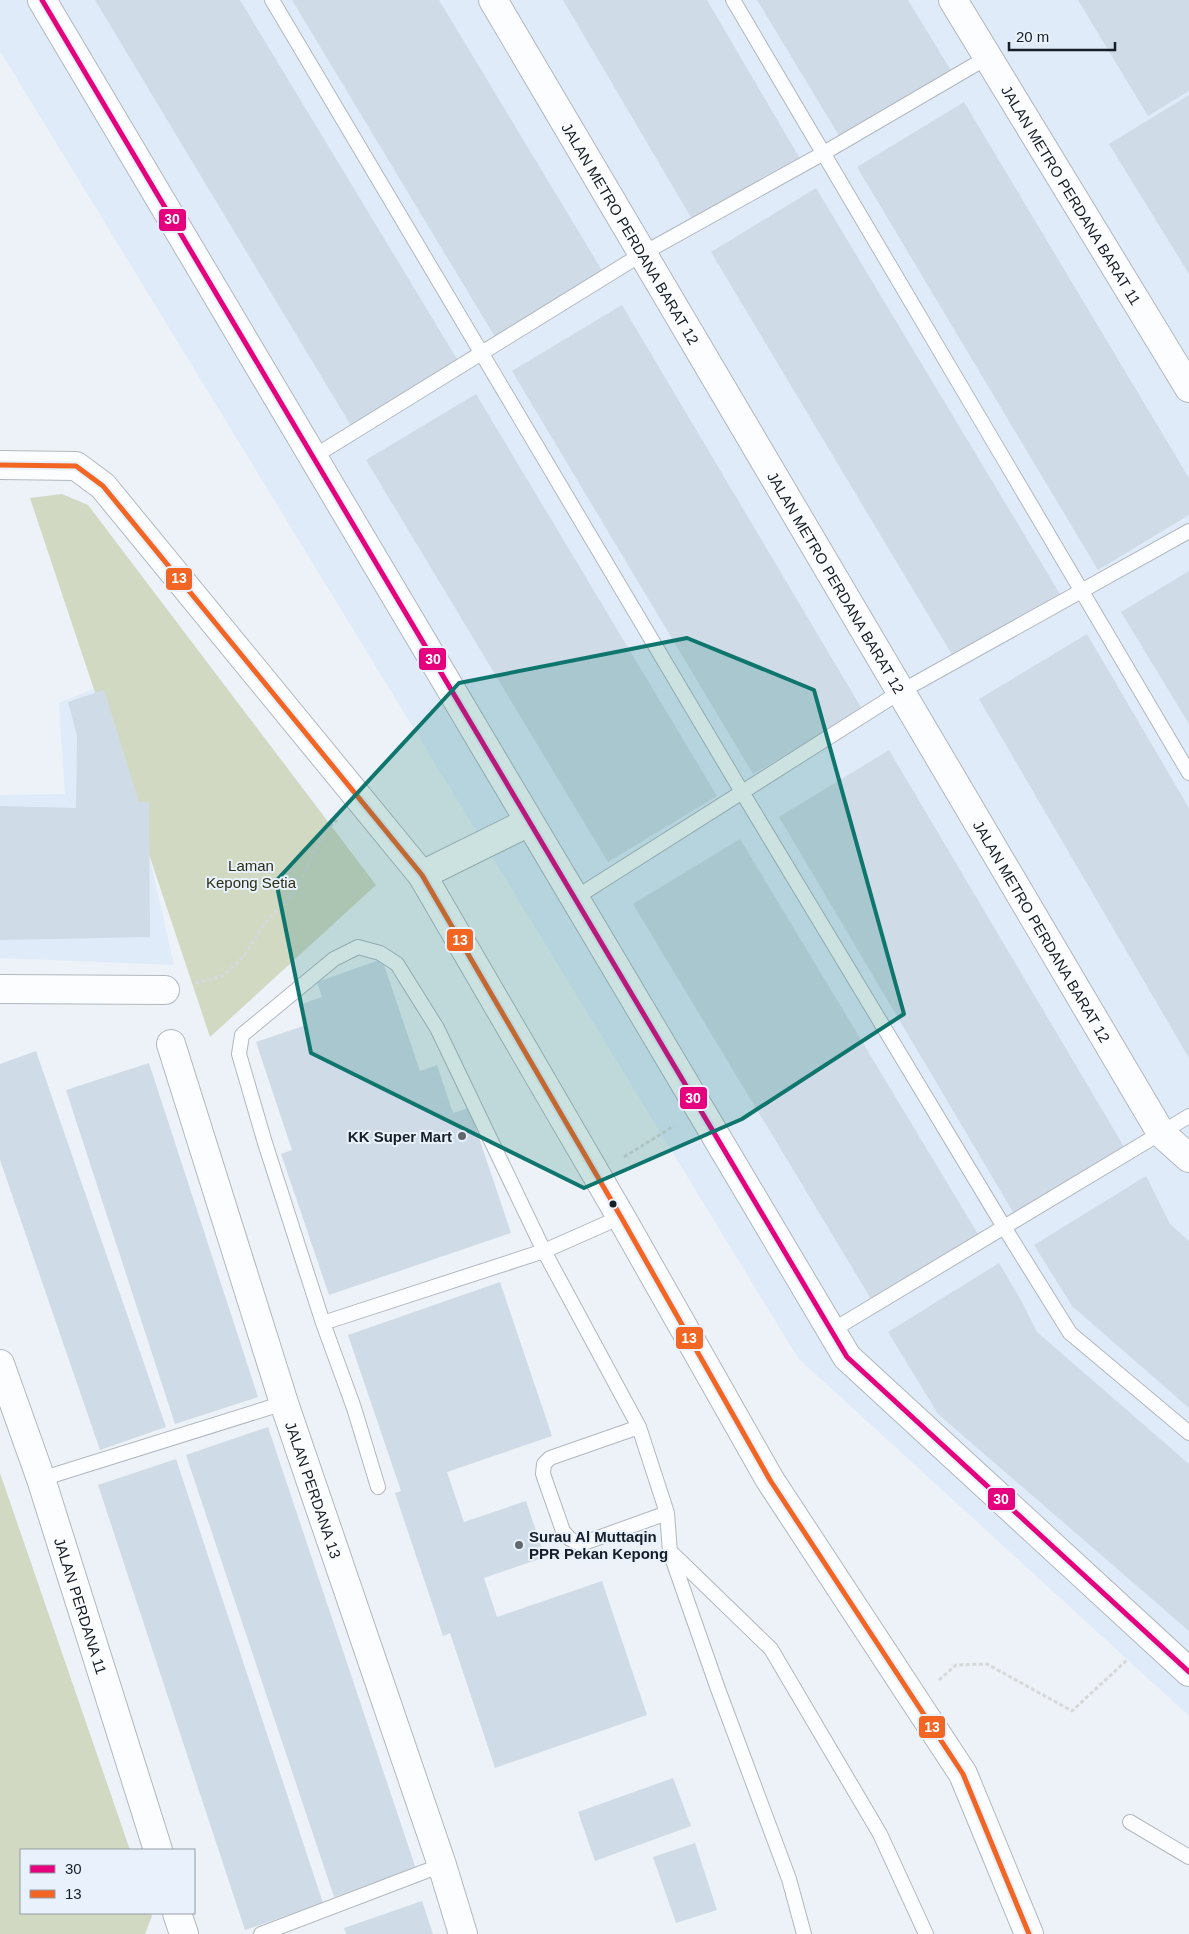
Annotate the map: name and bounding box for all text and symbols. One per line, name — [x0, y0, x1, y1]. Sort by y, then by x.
scale bar — [1009, 20, 1115, 52]
text: 20 m — [1016, 28, 1049, 45]
street label: JALAN METRO PERDANA BARAT 11 — [998, 82, 1145, 308]
street label: JALAN METRO PERDANA BARAT 12 — [559, 119, 703, 347]
line badge: 30 — [158, 208, 187, 232]
text: 30 — [164, 211, 180, 227]
street label: JALAN METRO PERDANA BARAT 12 — [764, 468, 908, 696]
line badge: 13 — [165, 567, 193, 591]
text: 13 — [171, 570, 187, 586]
line badge: 30 — [418, 647, 447, 671]
text: 30 — [425, 651, 441, 667]
street label: JALAN METRO PERDANA BARAT 12 — [970, 817, 1114, 1045]
park label: Laman Kepong Setia — [206, 857, 297, 891]
line badge: 13 — [446, 928, 474, 952]
text: 13 — [452, 932, 468, 948]
line badge: 30 — [679, 1086, 708, 1110]
text: 30 — [685, 1090, 701, 1106]
place label: KK Super Mart — [348, 1128, 452, 1145]
marker: KK Super Mart — [456, 1130, 468, 1142]
unlabelled marker — [608, 1199, 618, 1209]
line badge: 13 — [675, 1326, 704, 1350]
text: 13 — [681, 1330, 697, 1346]
street label: JALAN PERDANA 13 — [282, 1419, 345, 1560]
line badge: 30 — [987, 1487, 1016, 1511]
text: 30 — [993, 1491, 1009, 1507]
place label: Surau Al Muttaqin PPR Pekan Kepong — [529, 1528, 668, 1562]
street label: JALAN PERDANA 11 — [51, 1535, 110, 1676]
marker: Surau Al Muttaqin PPR Pekan Kepong — [513, 1539, 525, 1551]
line badge: 13 — [918, 1715, 946, 1739]
text: 13 — [924, 1719, 940, 1735]
legend — [20, 1849, 195, 1914]
text: 30 — [65, 1860, 82, 1877]
text: 13 — [65, 1885, 82, 1902]

